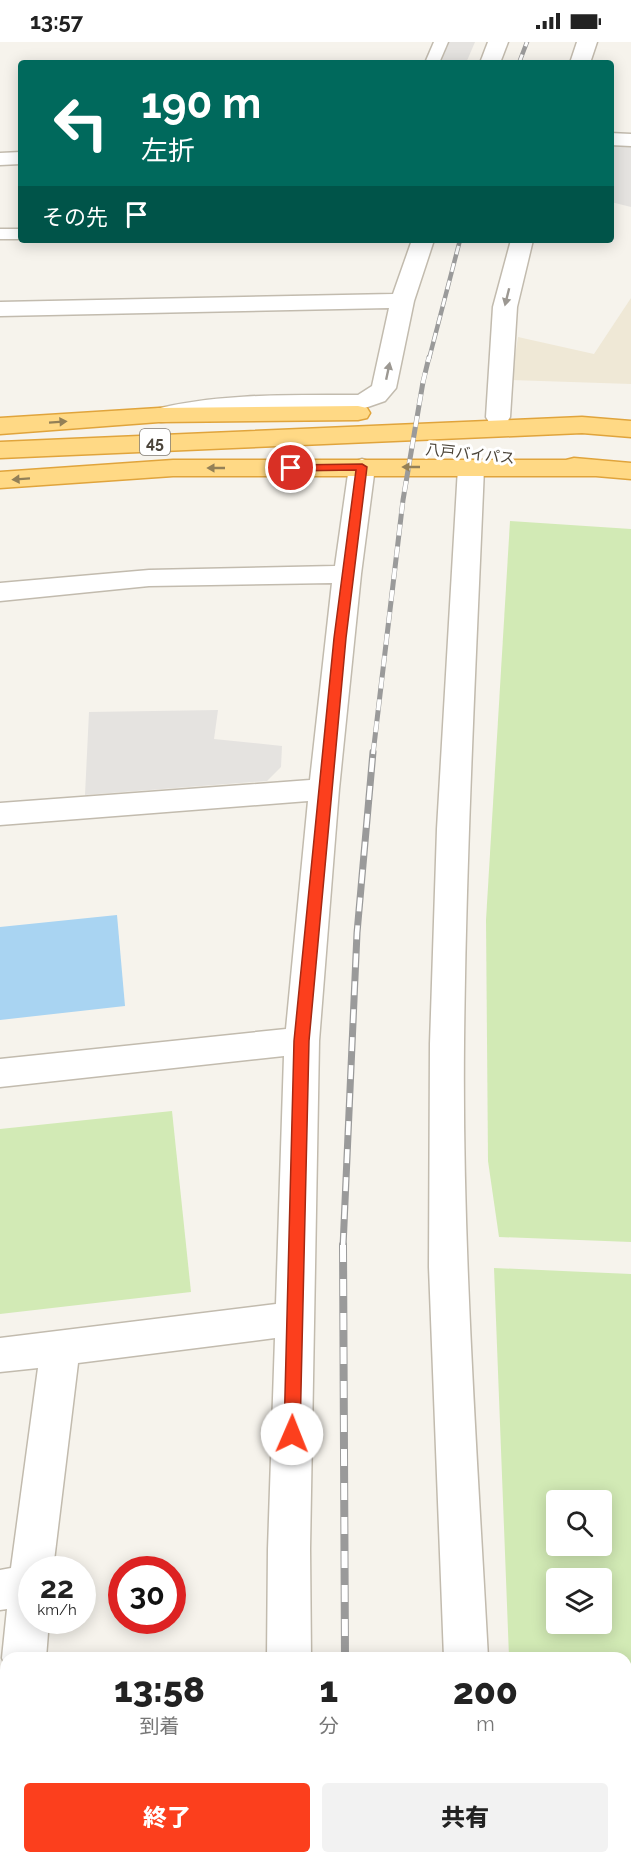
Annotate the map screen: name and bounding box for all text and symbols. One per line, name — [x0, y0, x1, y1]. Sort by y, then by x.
text: 13:57 — [30, 8, 83, 34]
text: 190 m — [141, 79, 261, 128]
icon: left — [42, 84, 120, 162]
text: 左折 — [141, 135, 195, 166]
icon: arrive — [120, 198, 153, 231]
text: その先 — [42, 204, 108, 230]
one-way arrow — [502, 287, 512, 306]
one-way arrow — [384, 361, 393, 380]
one-way arrow — [49, 417, 68, 427]
road number: 45 — [140, 429, 170, 455]
street label: 八戸バイパス — [424, 440, 516, 468]
pin — [265, 442, 316, 493]
icon: arrive — [274, 451, 307, 484]
one-way arrow — [402, 462, 421, 472]
one-way arrow — [207, 463, 226, 473]
one-way arrow — [12, 474, 31, 483]
position arrow — [260, 1402, 324, 1466]
map controls — [546, 1490, 612, 1634]
button: search — [546, 1490, 612, 1556]
speed limit sign: 30 — [108, 1556, 186, 1634]
button: layers — [546, 1568, 612, 1634]
text: 22 — [40, 1570, 74, 1605]
text: km/h — [37, 1601, 77, 1619]
text: 13:58 — [114, 1668, 205, 1710]
text: 1 — [320, 1668, 338, 1710]
text: 200 — [453, 1670, 518, 1712]
text: m — [476, 1712, 495, 1736]
text: 到着 — [139, 1714, 179, 1738]
text: 分 — [319, 1714, 339, 1738]
button: 終了 — [24, 1783, 310, 1852]
button: 共有 — [322, 1783, 608, 1852]

